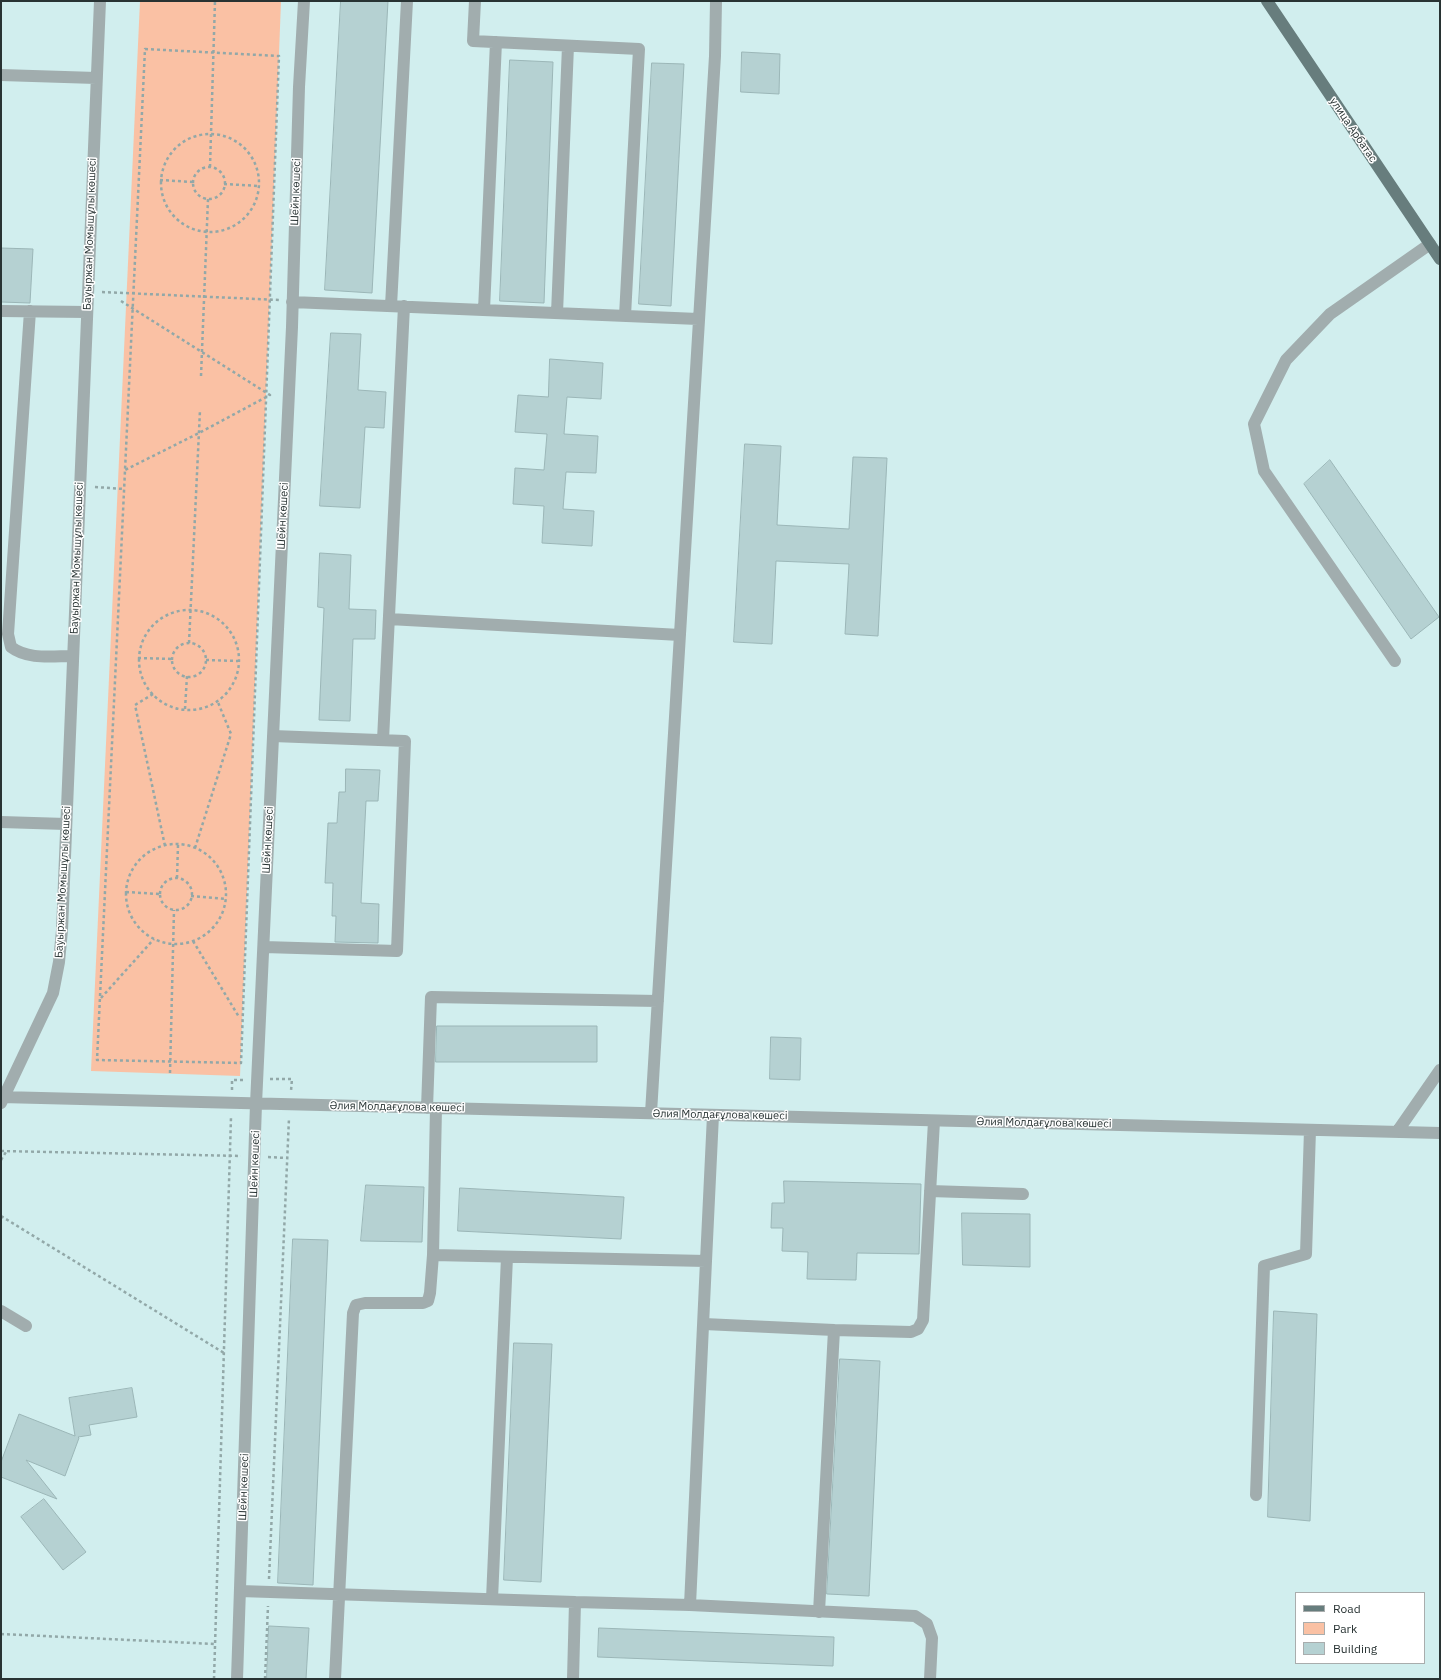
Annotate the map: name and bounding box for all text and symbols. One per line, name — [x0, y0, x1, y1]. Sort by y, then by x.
street label: улица Арбатас — [1327, 95, 1379, 165]
street label: Бауыржан Момышұлы көшесі — [81, 158, 99, 310]
street label: Шейн көшесі — [288, 158, 304, 226]
street label: Бауыржан Момышұлы көшесі — [68, 482, 86, 634]
street label: Шейн көшесі — [275, 482, 291, 550]
street label: Бауыржан Момышұлы көшесі — [52, 806, 74, 958]
street label: Шейн көшесі — [260, 806, 276, 874]
street label: Әлия Молдағұлова көшесі — [329, 1099, 465, 1115]
street label: Әлия Молдағұлова көшесі — [652, 1107, 788, 1123]
street label: Әлия Молдағұлова көшесі — [976, 1115, 1112, 1131]
street label: Шейн көшесі — [247, 1130, 263, 1198]
street label: Шейн көшесі — [236, 1453, 252, 1521]
legend — [1295, 1592, 1425, 1664]
text: Road — [1333, 1601, 1361, 1616]
text: Park — [1333, 1621, 1357, 1636]
text: Building — [1333, 1641, 1377, 1656]

